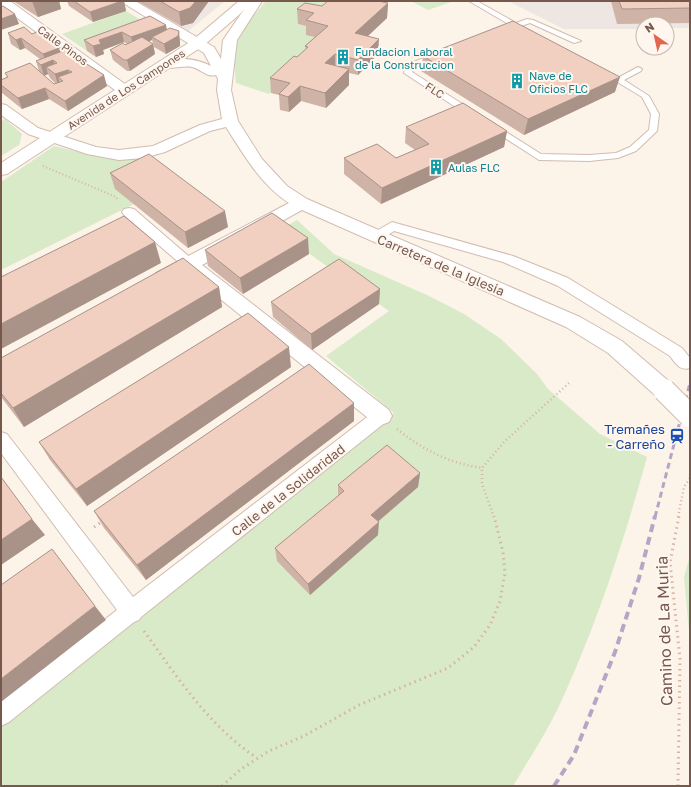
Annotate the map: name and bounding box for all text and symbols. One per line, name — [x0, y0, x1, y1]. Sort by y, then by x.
north arrow — [635, 16, 675, 56]
text: N — [642, 20, 656, 35]
street label: Calle Pinos — [35, 22, 91, 68]
place label: Fundacion Laboral de la Construccion — [355, 45, 454, 71]
street label: Avenida de Los Campones — [65, 46, 187, 132]
building icon: Fundacion Laboral de la Construccion — [334, 48, 352, 66]
place label: Nave de Oficios FLC — [529, 69, 588, 95]
building icon: Nave de Oficios FLC — [508, 72, 526, 90]
street label: FLC — [423, 79, 447, 101]
building icon: Aulas FLC — [427, 158, 445, 176]
place label: Aulas FLC — [448, 161, 500, 174]
street label: Carretera de la Iglesia — [375, 231, 507, 299]
place label: Tremañes - Carreño — [604, 421, 665, 452]
station icon: Tremañes - Carreño — [668, 427, 686, 445]
street label: Calle de la Solidaridad — [228, 441, 348, 539]
street label: Camino de La Muria — [651, 556, 677, 706]

